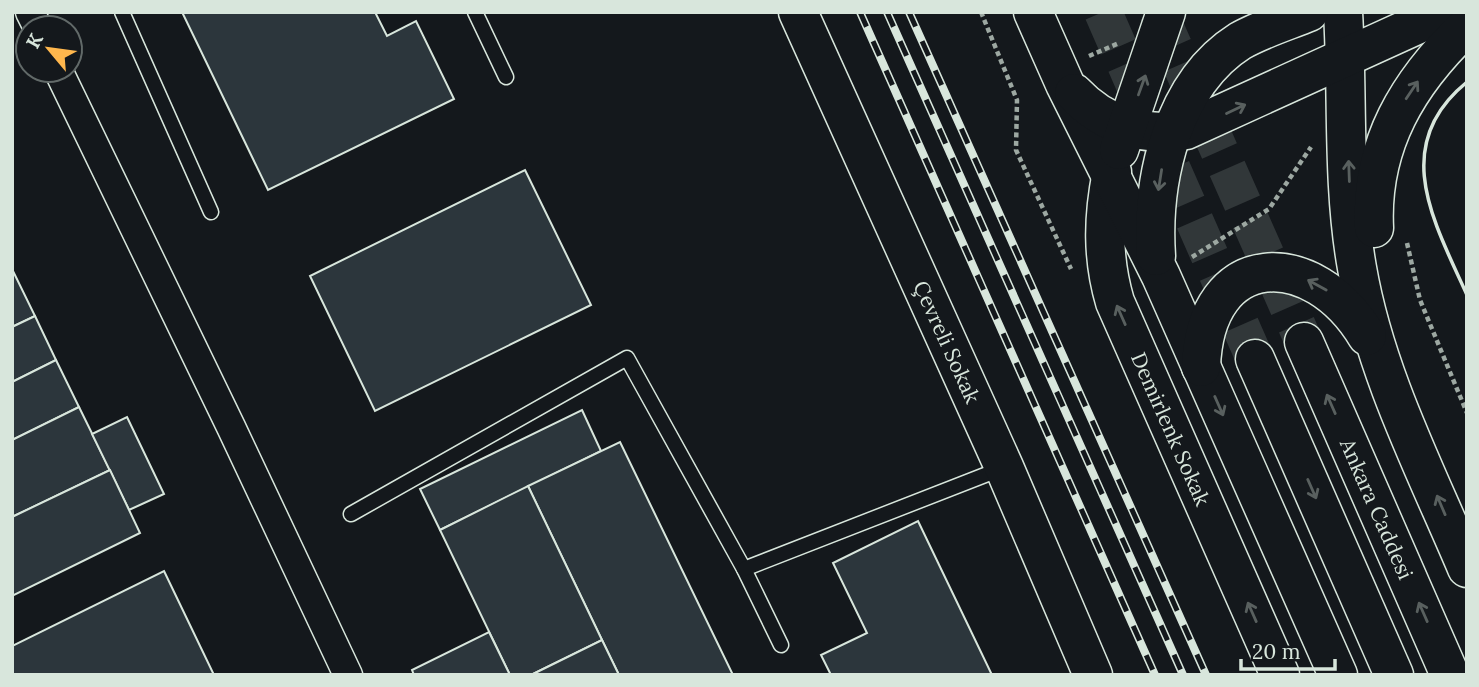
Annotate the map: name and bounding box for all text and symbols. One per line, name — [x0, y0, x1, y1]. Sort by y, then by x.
north arrow — [14, 14, 84, 84]
text: K — [20, 29, 48, 52]
one-way arrow — [1137, 74, 1149, 96]
one-way arrow — [1404, 81, 1419, 100]
one-way arrow — [1225, 101, 1246, 115]
one-way arrow — [1343, 160, 1356, 183]
one-way arrow — [1153, 168, 1166, 191]
street label: Çevreli Sokak — [908, 276, 987, 408]
one-way arrow — [1307, 278, 1327, 292]
one-way arrow — [1114, 304, 1127, 326]
street label: Demirlenk Sokak — [1125, 348, 1217, 510]
one-way arrow — [1324, 394, 1337, 415]
one-way arrow — [1213, 395, 1226, 417]
street label: Ankara Caddesi — [1334, 433, 1420, 583]
one-way arrow — [1306, 478, 1319, 499]
one-way arrow — [1433, 495, 1446, 517]
one-way arrow — [1245, 602, 1258, 624]
one-way arrow — [1416, 602, 1429, 623]
scale bar — [1241, 628, 1336, 672]
text: 20 m — [1252, 638, 1301, 665]

